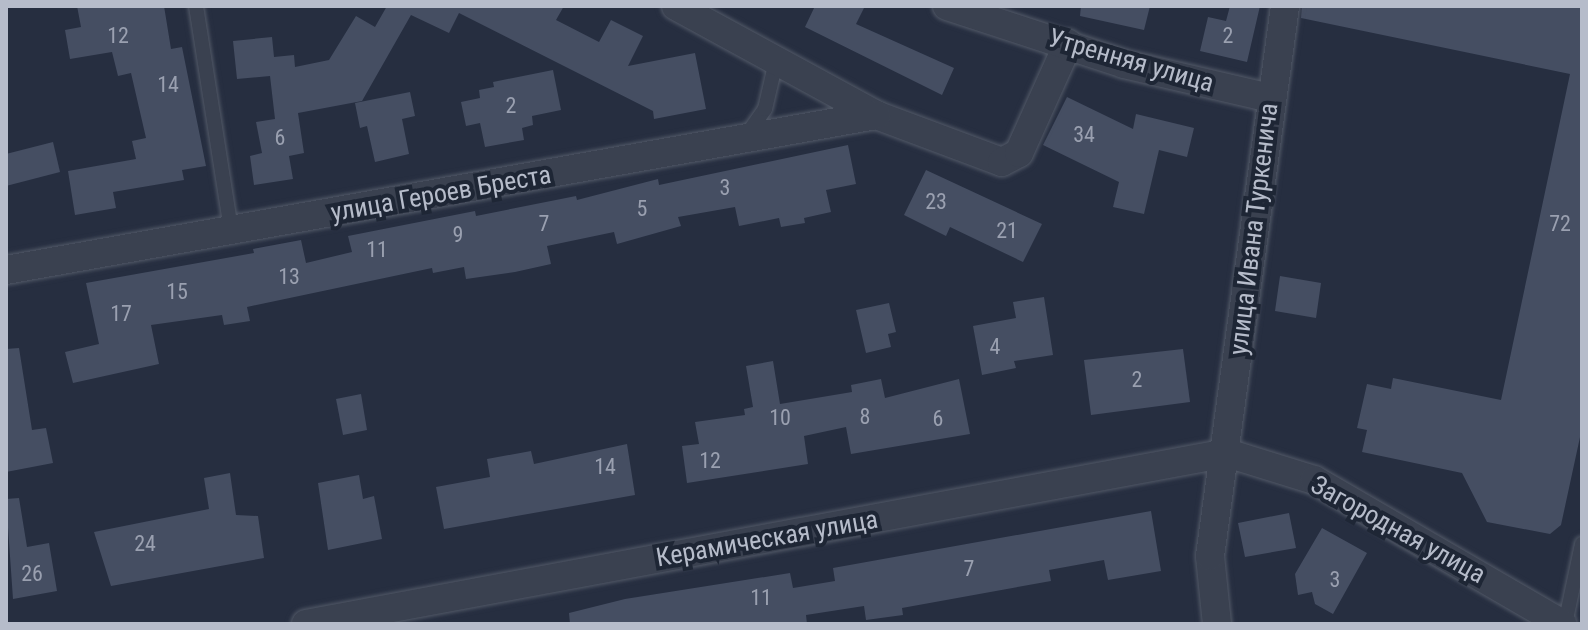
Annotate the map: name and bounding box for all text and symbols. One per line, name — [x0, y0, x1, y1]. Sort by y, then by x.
street label: Утренняя улица — [1045, 22, 1217, 100]
house number: 12 — [107, 23, 129, 49]
house number: 2 — [1223, 23, 1233, 49]
house number: 14 — [157, 72, 179, 98]
house number: 2 — [506, 93, 516, 119]
street label: улица Ивана Туркенича — [1223, 101, 1285, 357]
house number: 34 — [1073, 122, 1095, 148]
house number: 6 — [275, 125, 285, 151]
street label: улица Героев Бреста — [328, 159, 554, 229]
house number: 3 — [720, 175, 730, 201]
house number: 23 — [925, 189, 947, 215]
house number: 5 — [637, 196, 647, 222]
house number: 7 — [539, 211, 549, 237]
house number: 72 — [1549, 211, 1571, 237]
house number: 21 — [996, 218, 1018, 244]
house number: 9 — [453, 222, 463, 248]
house number: 11 — [366, 237, 388, 263]
house number: 13 — [278, 264, 300, 290]
house number: 15 — [166, 279, 188, 305]
house number: 17 — [110, 301, 132, 327]
house number: 4 — [990, 334, 1000, 360]
house number: 2 — [1132, 367, 1142, 393]
house number: 8 — [860, 404, 870, 430]
house number: 10 — [769, 405, 791, 431]
house number: 6 — [933, 406, 943, 432]
house number: 12 — [699, 448, 721, 474]
house number: 14 — [594, 454, 616, 480]
street label: Загородная улица — [1305, 469, 1491, 591]
street label: Керамическая улица — [654, 504, 880, 574]
house number: 24 — [134, 531, 156, 557]
house number: 7 — [964, 556, 974, 582]
house number: 26 — [21, 561, 43, 587]
house number: 3 — [1330, 567, 1340, 593]
house number: 11 — [750, 585, 772, 611]

